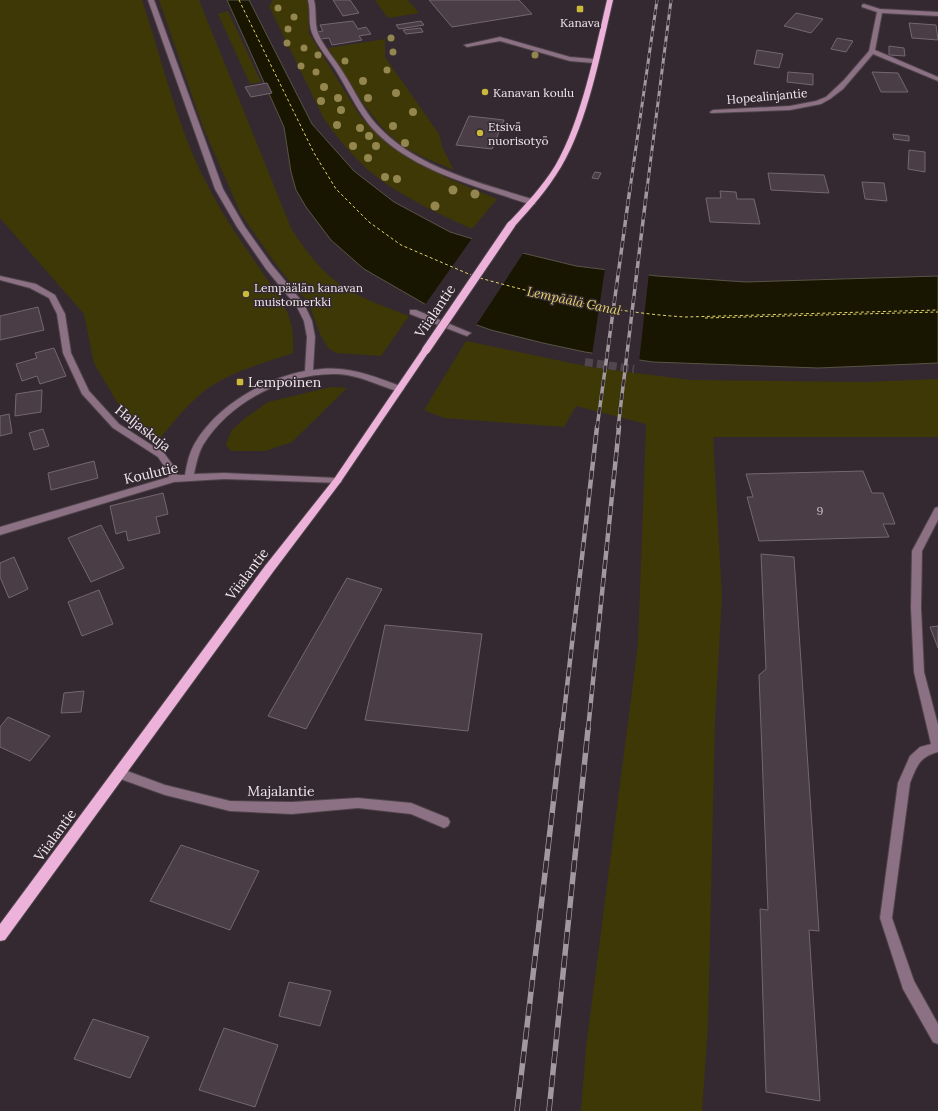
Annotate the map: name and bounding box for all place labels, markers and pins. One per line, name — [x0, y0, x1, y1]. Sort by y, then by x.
marker: Kanava — [575, 4, 585, 14]
place label: Kanava — [560, 15, 600, 30]
place label: Kanavan koulu — [493, 85, 574, 100]
marker: Kanavan koulu — [480, 87, 490, 97]
place label: Etsivä nuorisotyö — [488, 119, 549, 148]
marker: Etsivä nuorisotyö — [475, 128, 485, 138]
place label: Lempäälän kanavan muistomerkki — [254, 280, 363, 309]
marker: Lempäälän kanavan muistomerkki — [241, 289, 251, 299]
place label: Lempoinen — [248, 373, 322, 391]
marker: Lempoinen — [235, 377, 245, 387]

